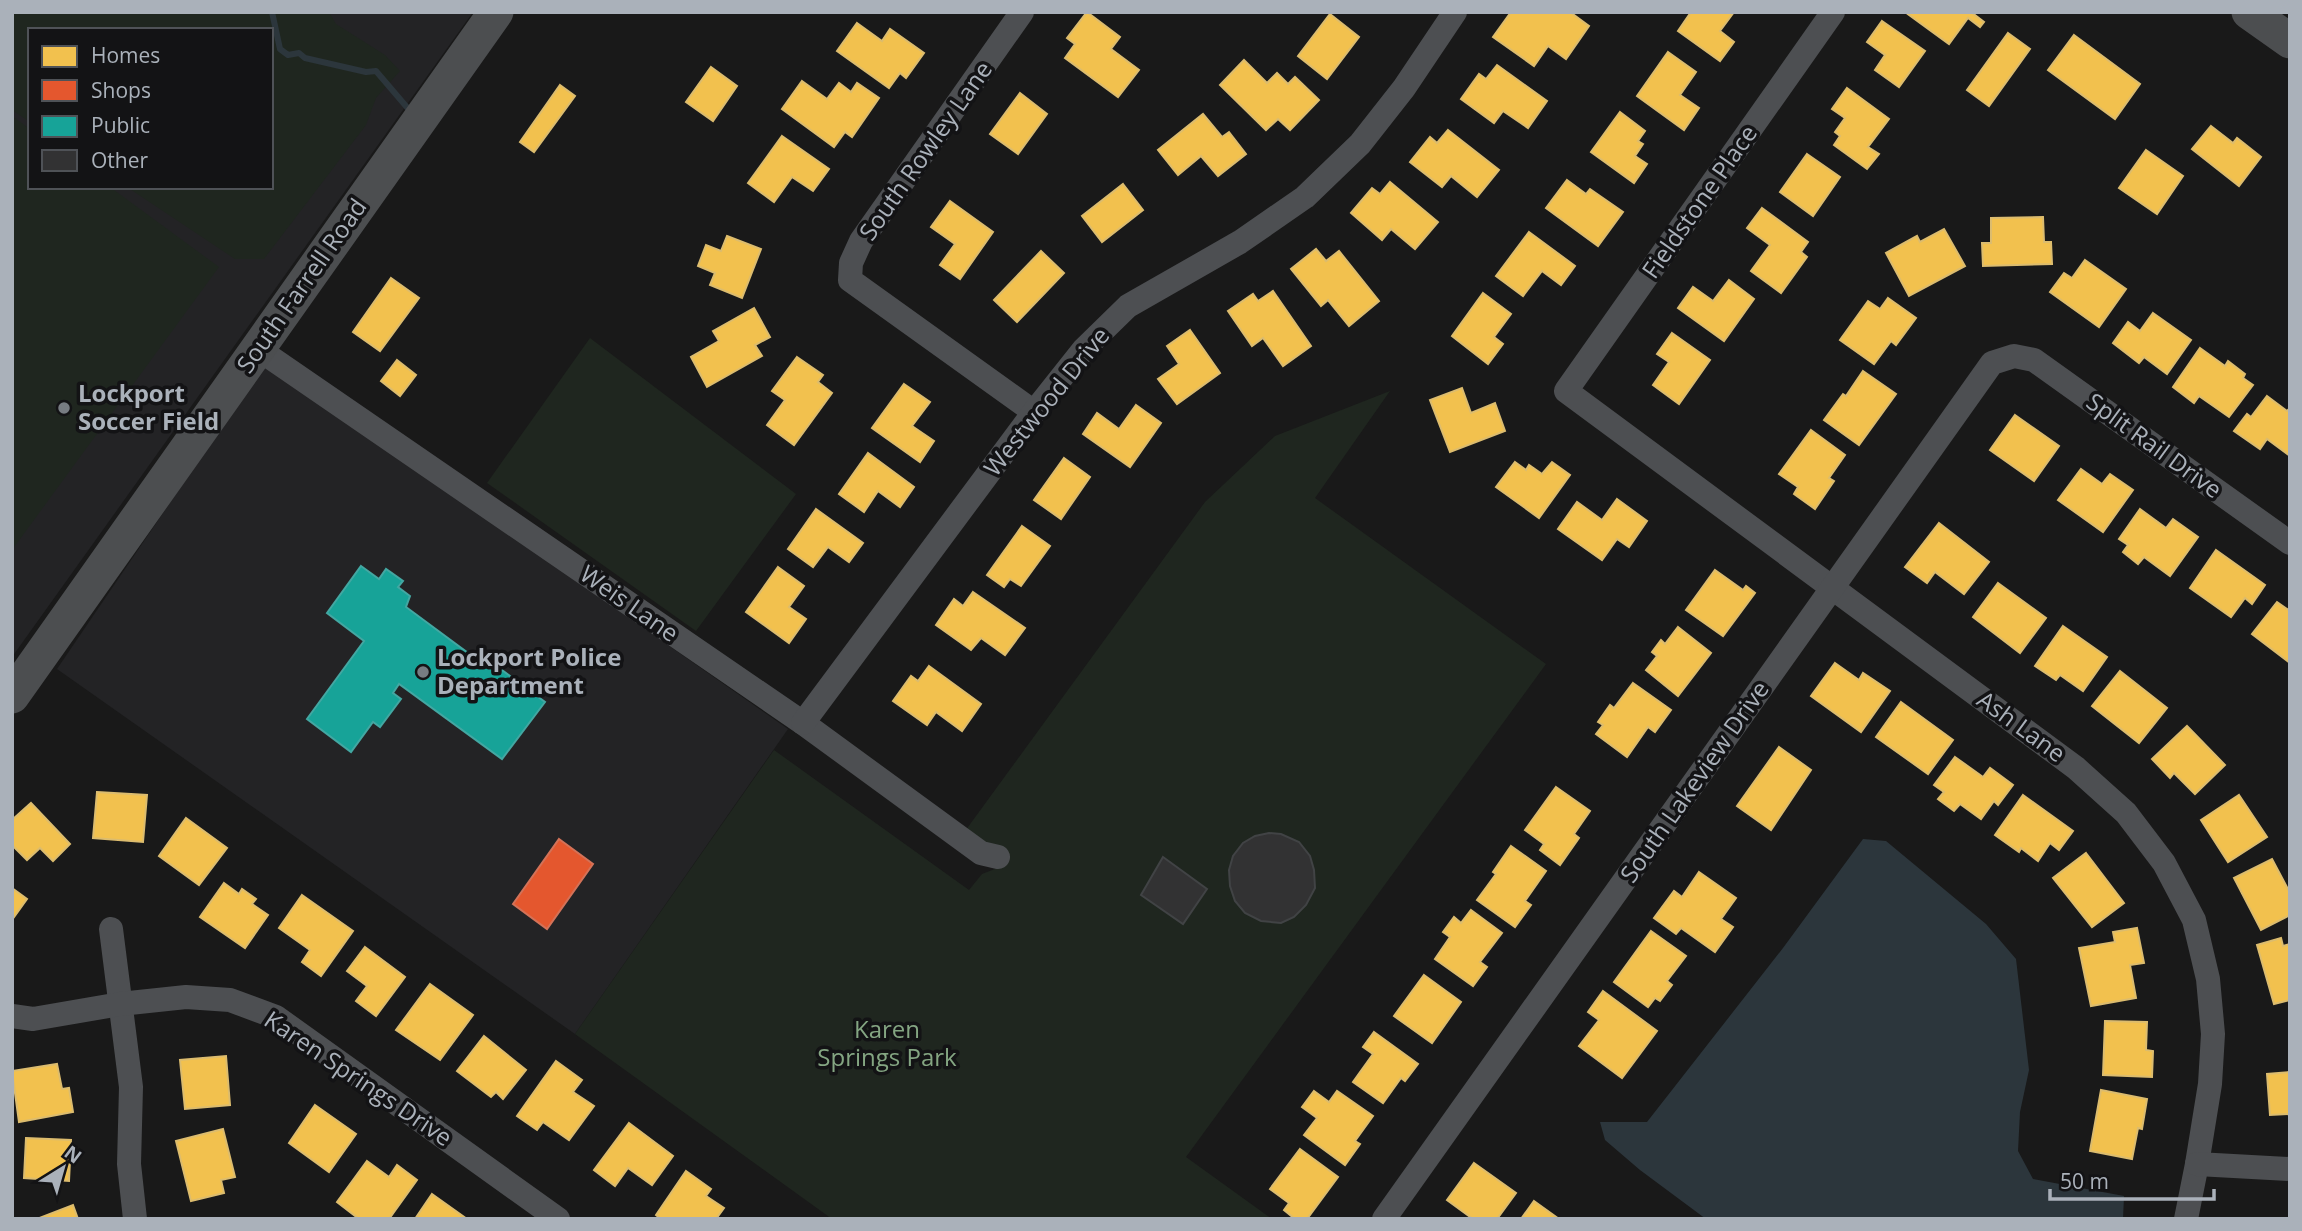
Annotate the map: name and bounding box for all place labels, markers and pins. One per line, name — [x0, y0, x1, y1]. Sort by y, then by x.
place label: Lockport Soccer Field — [78, 376, 219, 437]
marker: Lockport Soccer Field — [56, 400, 72, 416]
place label: Lockport Police Department — [437, 640, 621, 701]
marker: Lockport Police Department — [415, 664, 431, 680]

